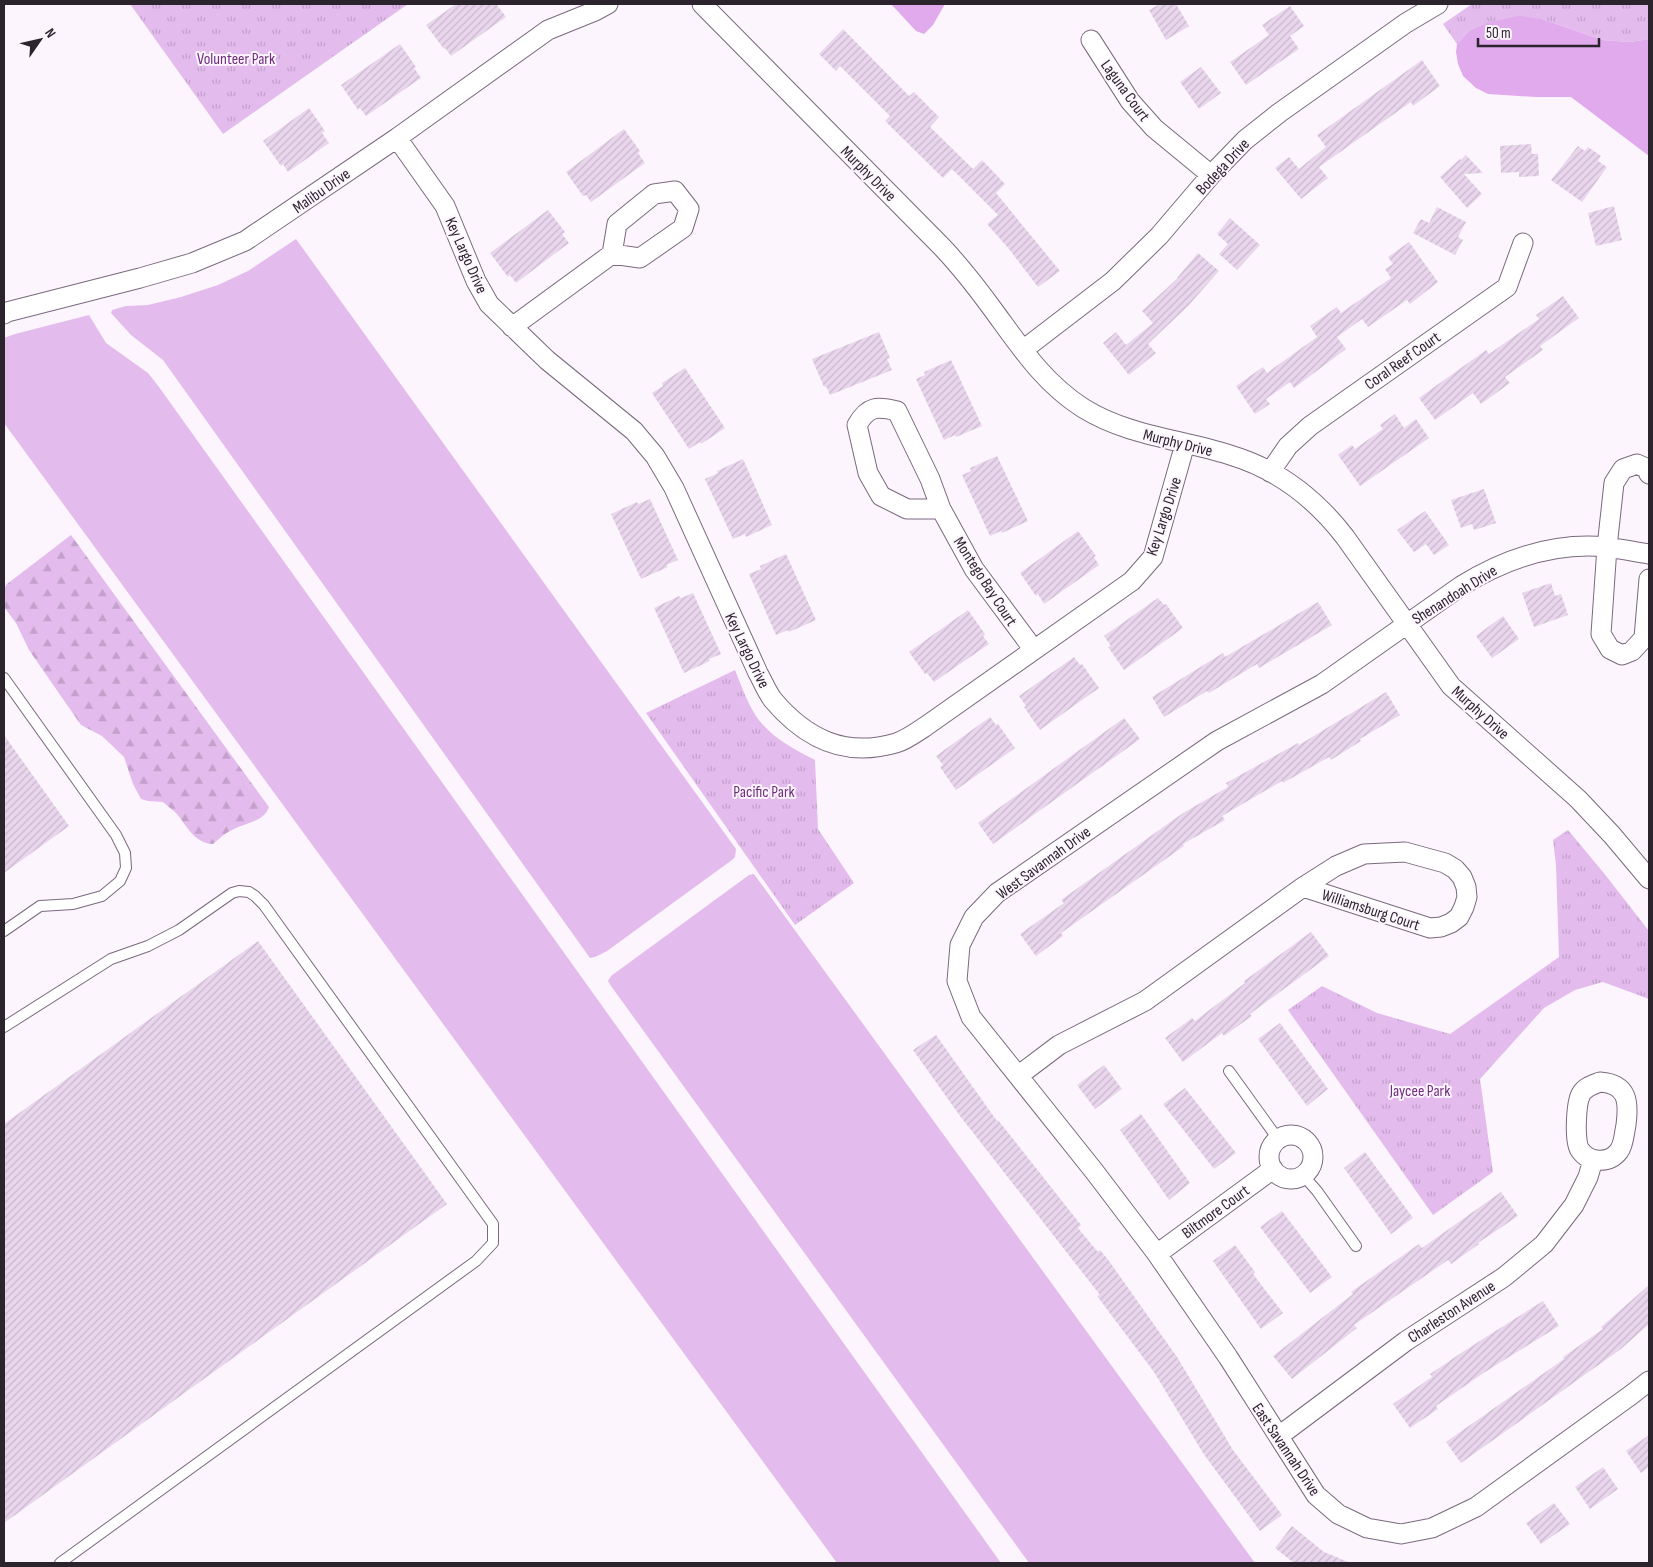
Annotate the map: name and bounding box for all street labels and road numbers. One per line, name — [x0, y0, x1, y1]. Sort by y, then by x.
street label: Laguna Court — [1096, 56, 1154, 125]
street label: Bodega Drive — [1192, 135, 1254, 199]
street label: Murphy Drive — [836, 142, 900, 206]
street label: Malibu Drive — [289, 165, 354, 218]
street label: Key Largo Drive — [440, 214, 491, 297]
street label: Coral Reef Court — [1361, 328, 1444, 394]
street label: Murphy Drive — [1141, 426, 1214, 461]
street label: Key Largo Drive — [1143, 475, 1186, 558]
street label: Montego Bay Court — [949, 534, 1021, 630]
street label: Shenandoah Drive — [1409, 562, 1501, 629]
street label: Key Largo Drive — [720, 610, 773, 692]
street label: Murphy Drive — [1447, 682, 1513, 744]
street label: West Savannah Drive — [993, 823, 1095, 904]
street label: Williamsburg Court — [1319, 886, 1422, 935]
street label: Biltmore Court — [1178, 1181, 1253, 1243]
street label: Charleston Avenue — [1405, 1277, 1499, 1348]
street label: East Savannah Drive — [1248, 1400, 1324, 1500]

